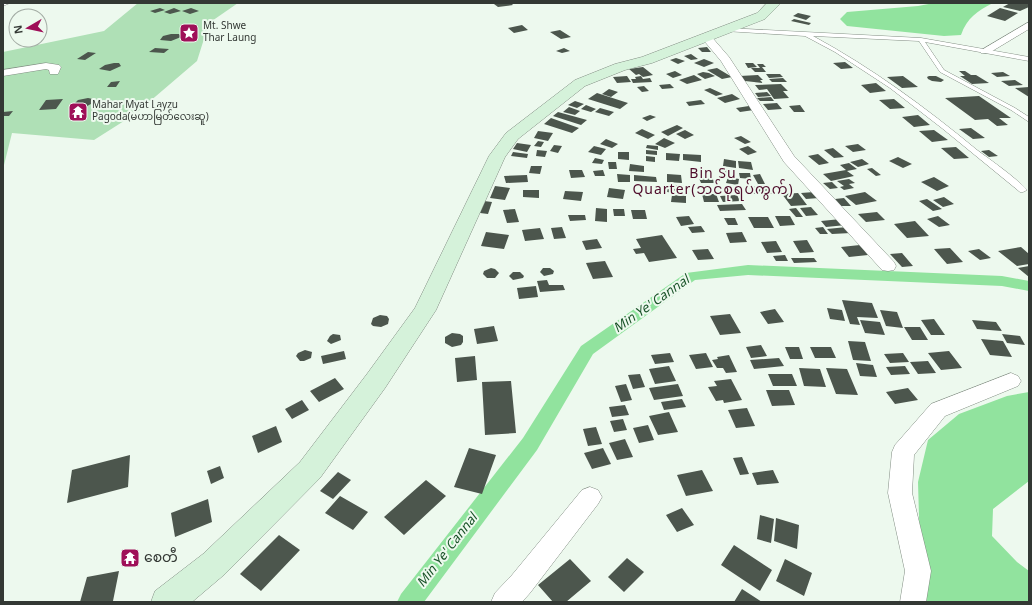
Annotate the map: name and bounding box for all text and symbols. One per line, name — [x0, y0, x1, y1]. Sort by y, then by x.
north arrow — [8, 8, 48, 48]
place label: Mt. Shwe Thar Laung — [203, 16, 256, 50]
place icon: Mt. Shwe Thar Laung — [178, 22, 200, 44]
text: N — [7, 23, 32, 36]
place label: Mahar Myat Layzu Pagoda(မဟာမြတ်လေးဆူ) — [92, 95, 209, 129]
temple icon: Mahar Myat Layzu Pagoda(မဟာမြတ်လေးဆူ) — [67, 101, 89, 123]
district label: Bin Su Quarter(ဘင်စုရပ်ကွက်) — [632, 159, 794, 206]
water label: Min Ye' Cannal — [608, 267, 698, 342]
water label: Min Ye' Cannal — [410, 506, 487, 595]
place label: စေတီ — [144, 543, 178, 574]
temple icon: စေတီ — [119, 547, 141, 569]

